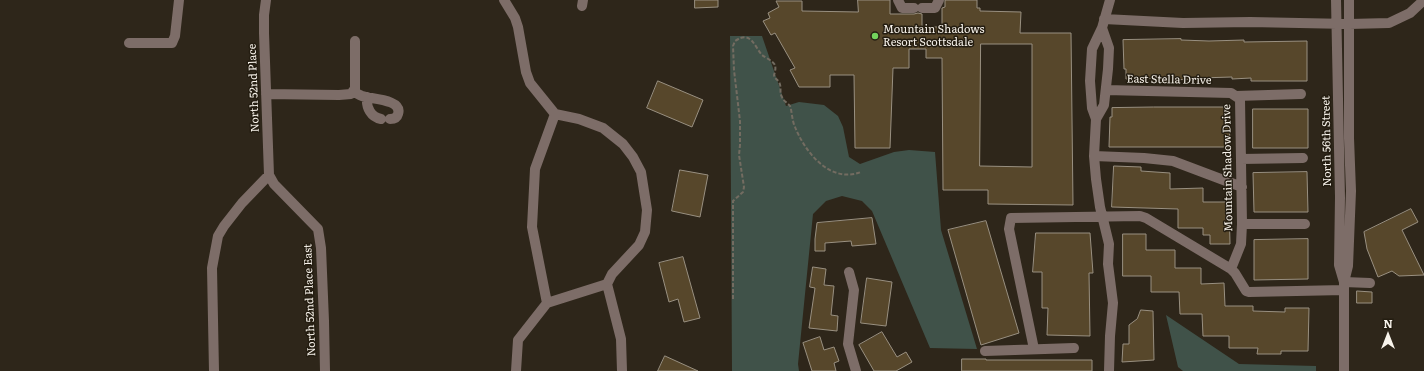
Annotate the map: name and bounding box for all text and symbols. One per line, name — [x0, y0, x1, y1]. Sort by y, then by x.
place label: Mountain Shadows Resort Scottsdale — [883, 23, 985, 49]
marker: Mountain Shadows Resort Scottsdale — [870, 31, 880, 41]
street label: North 52nd Place — [246, 43, 262, 133]
street label: East Stella Drive — [1126, 73, 1212, 87]
street label: North 56th Street — [1320, 95, 1334, 187]
street label: Mountain Shadow Drive — [1220, 104, 1236, 232]
street label: North 52nd Place East — [301, 243, 319, 357]
north arrow — [1368, 315, 1408, 355]
text: N — [1383, 315, 1393, 331]

